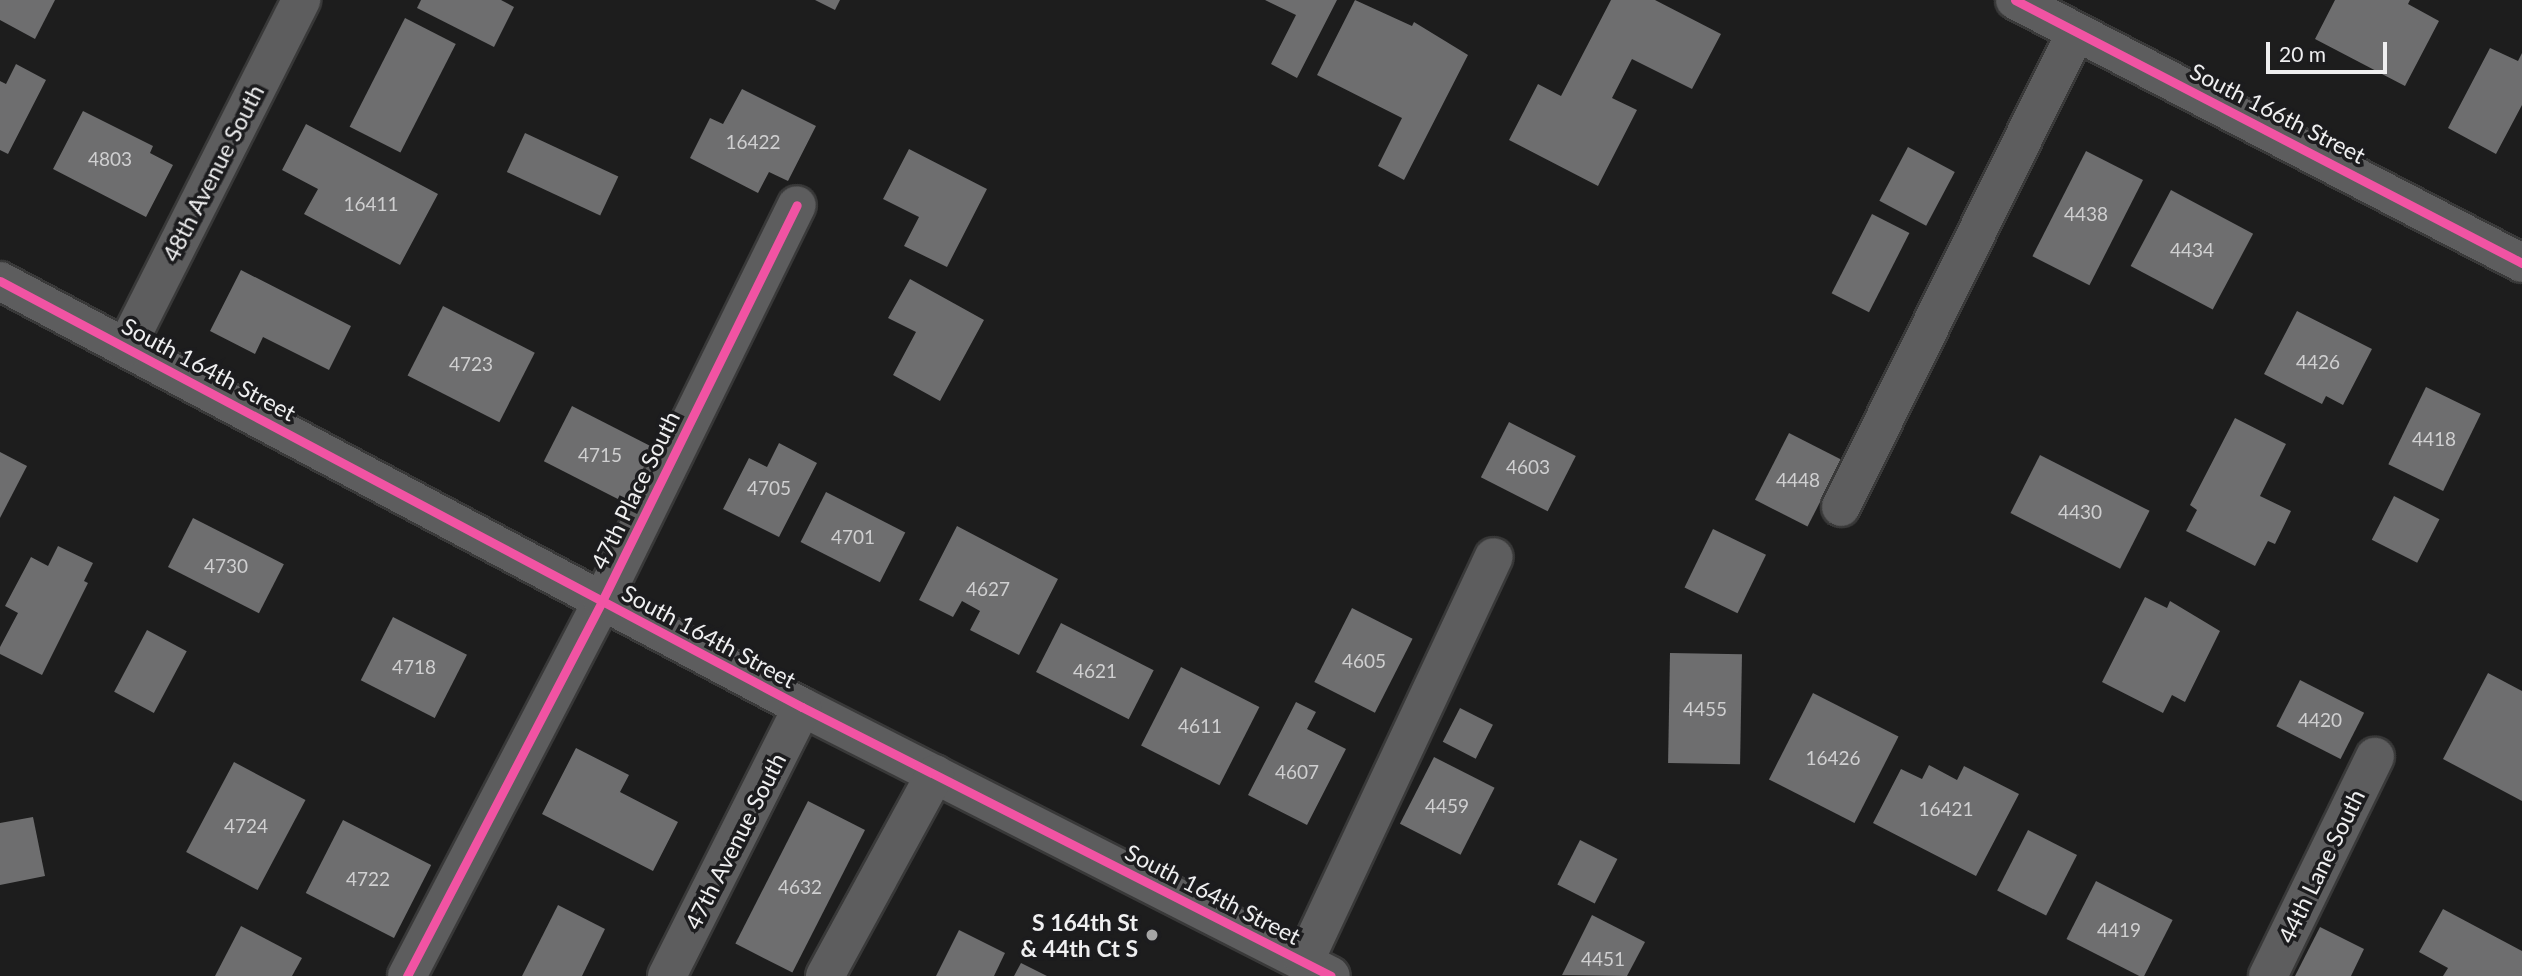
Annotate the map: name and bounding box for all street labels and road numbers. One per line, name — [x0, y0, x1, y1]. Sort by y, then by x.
street label: South 166th Street — [2186, 57, 2370, 169]
street label: 48th Avenue South — [156, 80, 270, 266]
street label: South 164th Street — [117, 312, 301, 426]
street label: 47th Place South — [585, 406, 685, 574]
street label: South 164th Street — [617, 579, 801, 693]
street label: 47th Avenue South — [678, 748, 792, 934]
street label: 44th Lane South — [2272, 785, 2370, 947]
street label: South 164th Street — [1121, 838, 1305, 950]

